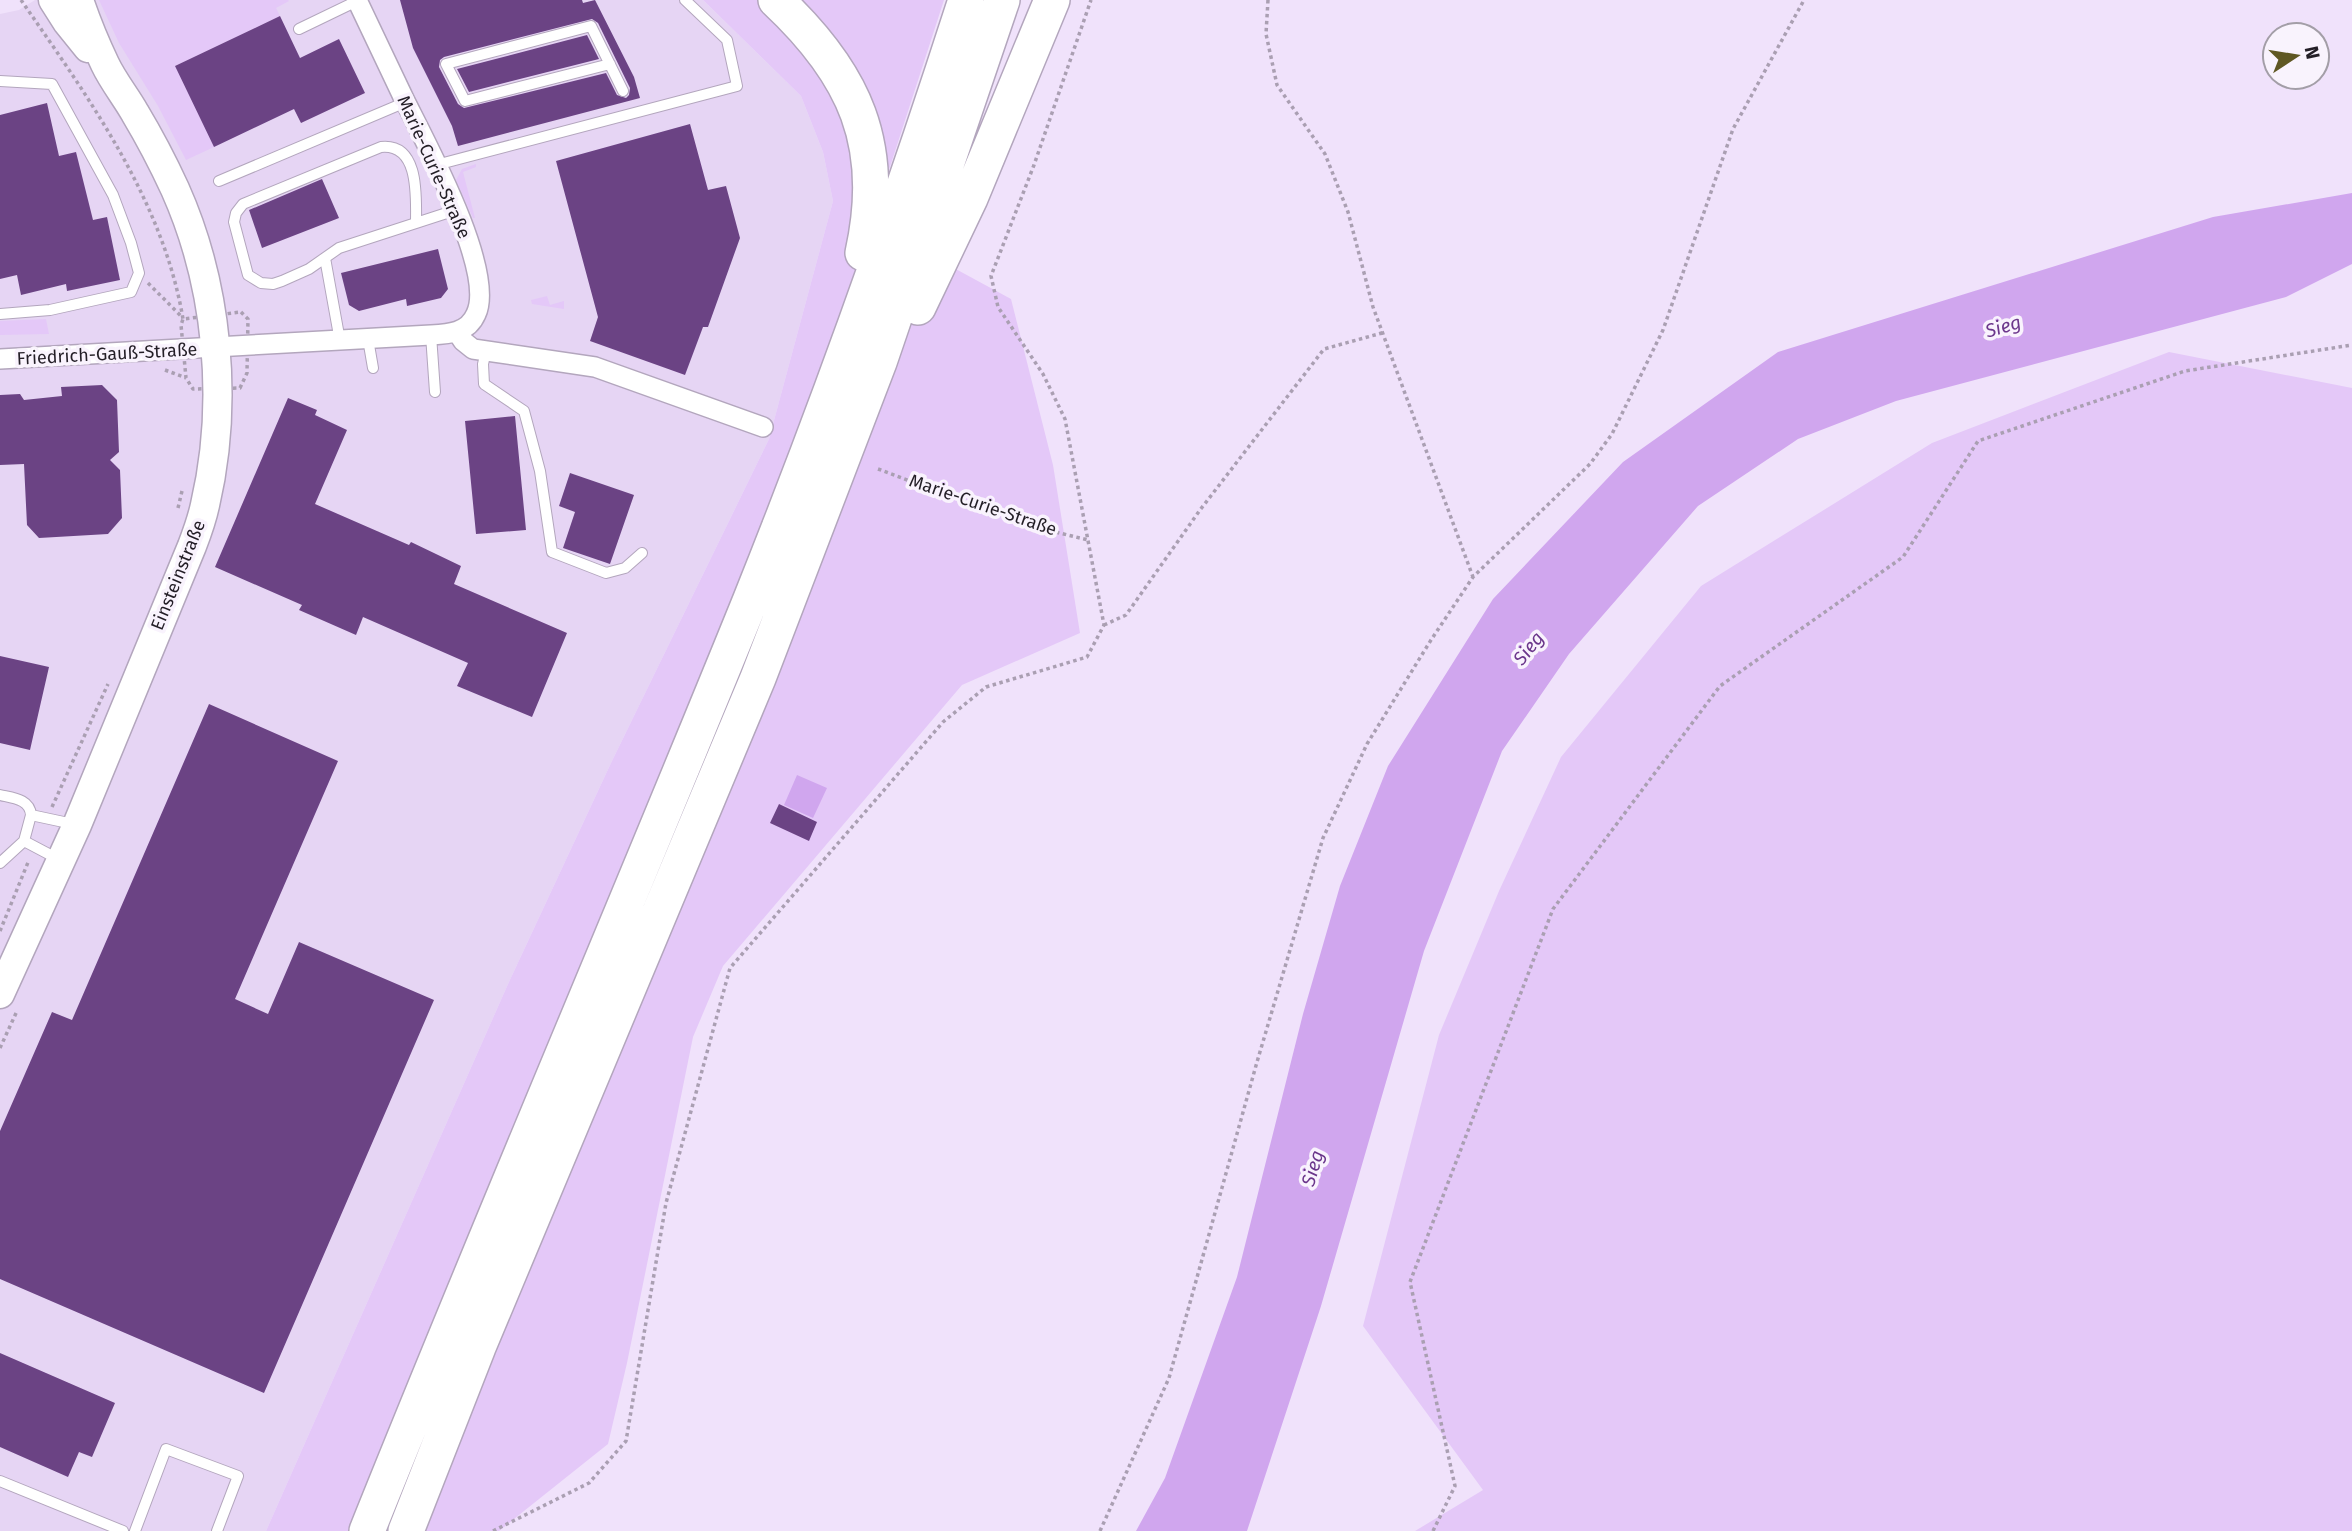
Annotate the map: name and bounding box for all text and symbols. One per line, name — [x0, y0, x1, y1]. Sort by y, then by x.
north arrow — [2261, 21, 2331, 91]
text: N — [2300, 44, 2325, 61]
street label: Marie-Curie-Straße — [393, 92, 475, 242]
water label: Sieg — [1982, 310, 2024, 343]
street label: Friedrich-Gauß-Straße — [16, 338, 198, 370]
street label: Marie-Curie-Straße — [906, 469, 1060, 541]
street label: Einsteinstraße — [146, 517, 210, 633]
water label: Sieg — [1508, 627, 1549, 670]
water label: Sieg — [1296, 1147, 1329, 1190]

